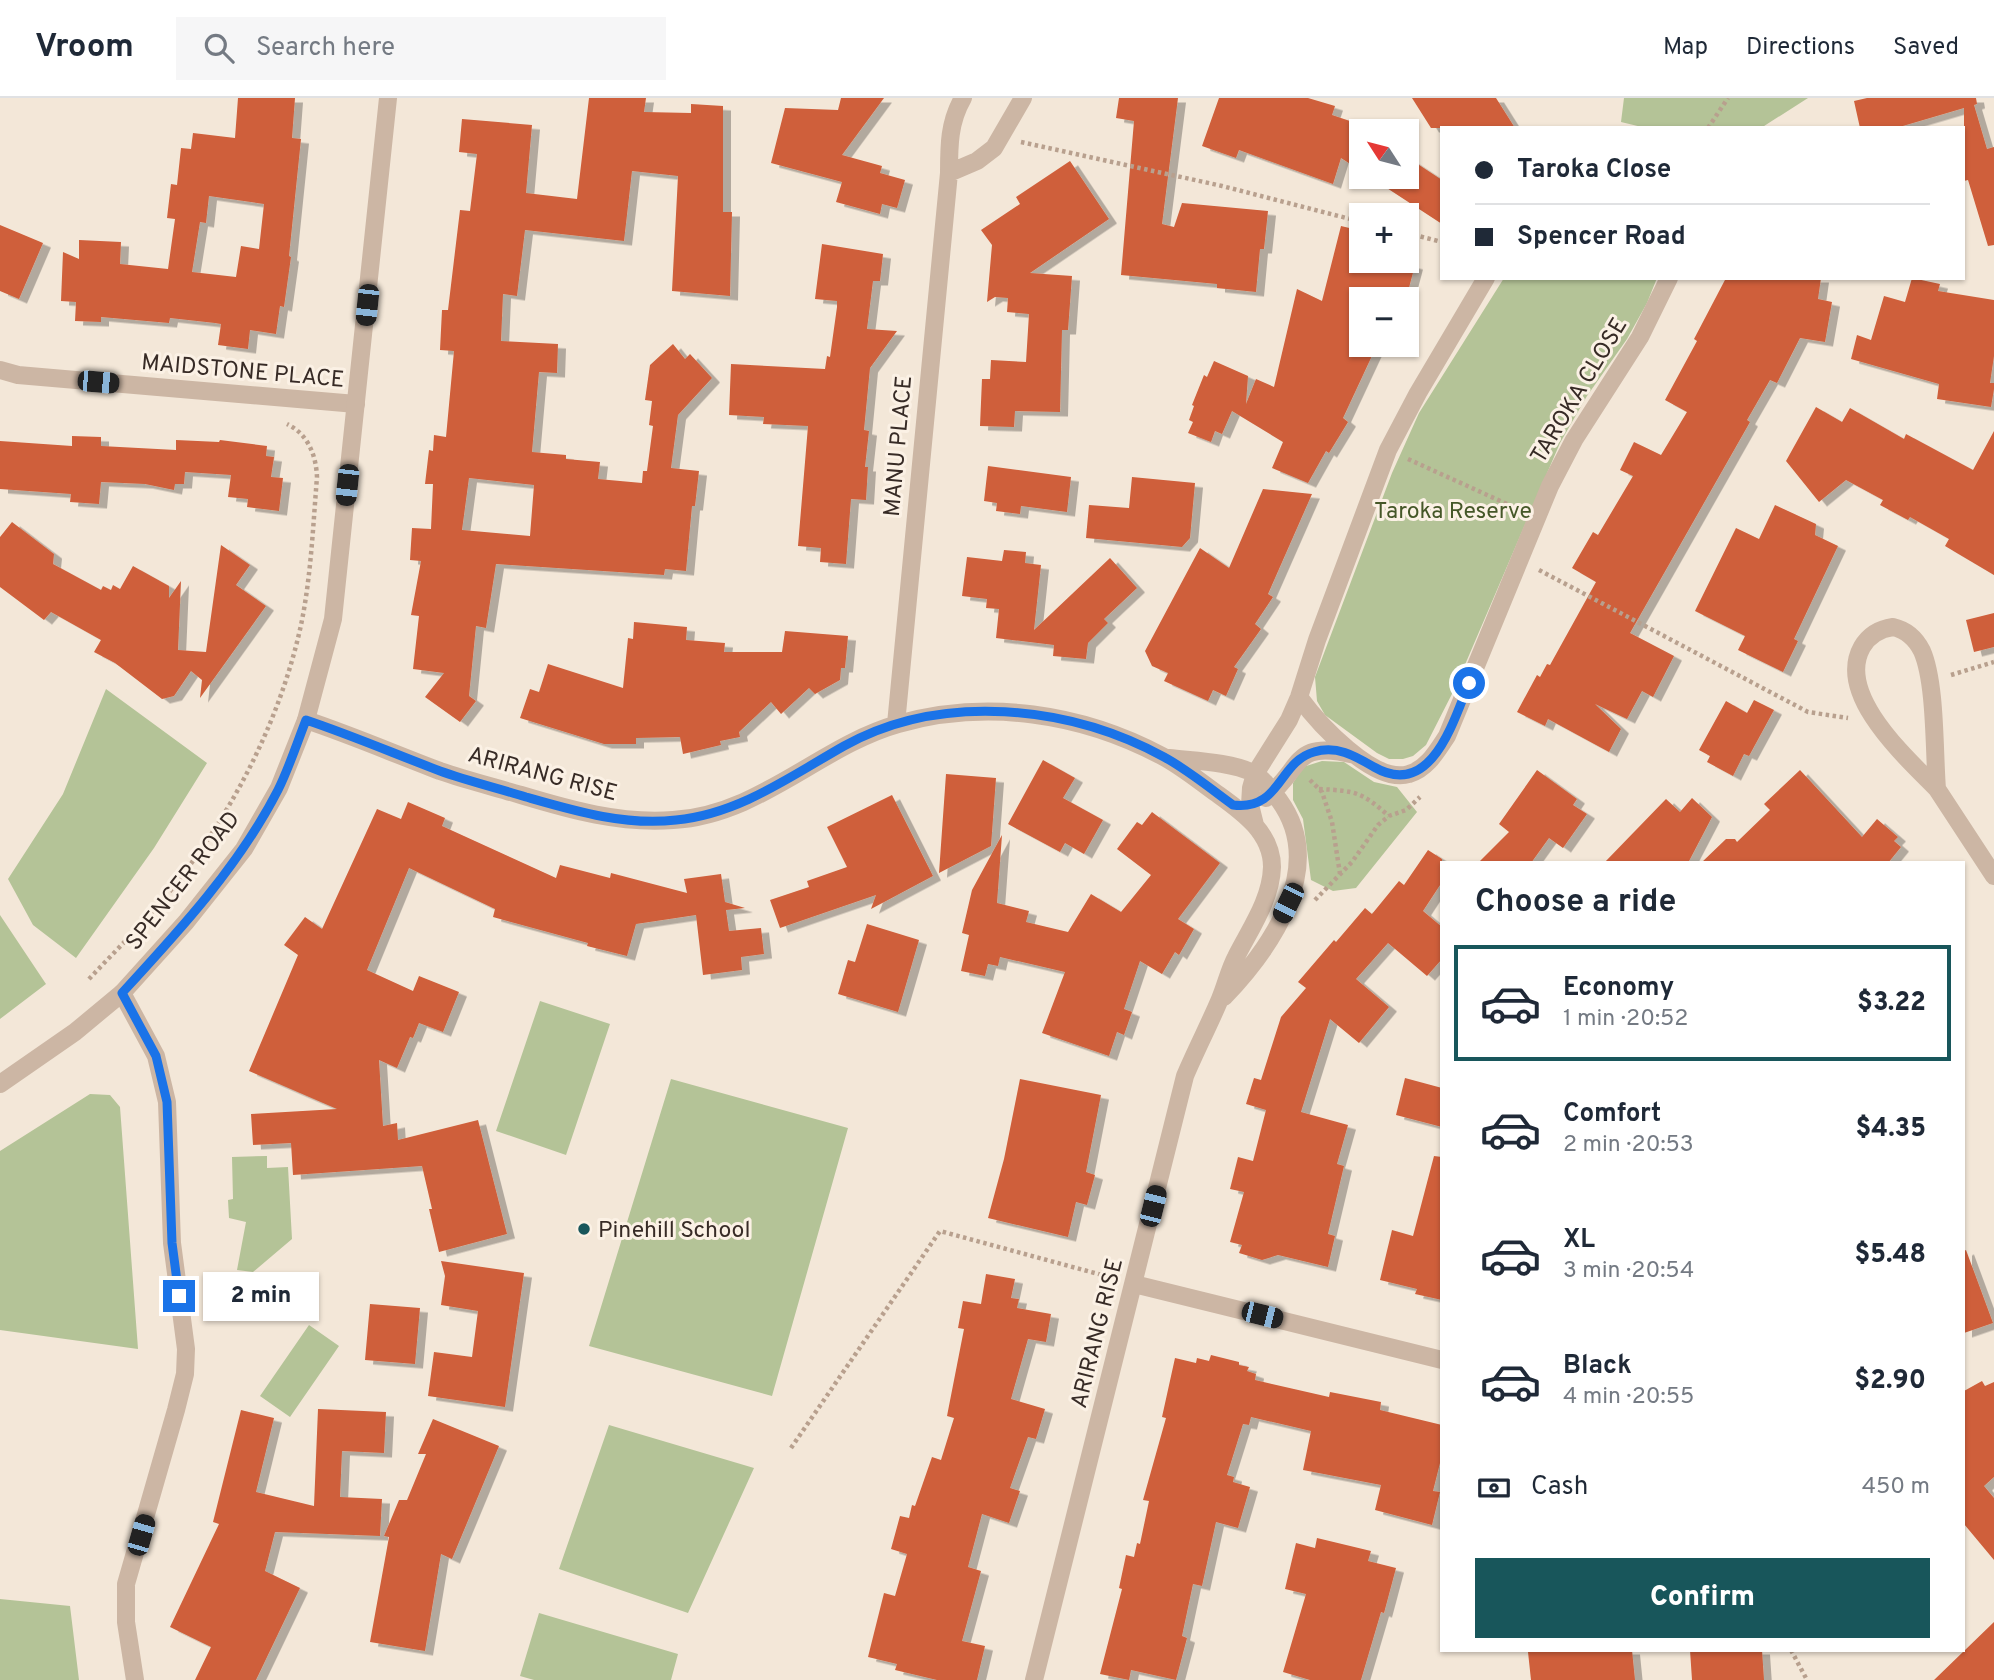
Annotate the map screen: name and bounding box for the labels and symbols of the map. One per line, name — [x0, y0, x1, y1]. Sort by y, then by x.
north arrow — [1349, 119, 1419, 189]
car — [355, 283, 380, 327]
street label: TAROKA CLOSE — [1525, 313, 1635, 469]
street label: MAIDSTONE PLACE — [140, 349, 346, 396]
car — [77, 370, 120, 394]
street label: MANU PLACE — [879, 374, 920, 518]
car — [335, 463, 360, 507]
park label: Taroka Reserve — [1374, 498, 1532, 527]
route start — [1453, 667, 1485, 699]
street label: ARIRANG RISE — [464, 742, 620, 809]
street label: SPENCER ROAD — [120, 806, 247, 957]
car — [1270, 880, 1307, 926]
car — [1138, 1183, 1169, 1229]
place label: Pinehill School — [598, 1217, 750, 1246]
marker: Pinehill School — [576, 1221, 592, 1237]
street label: ARIRANG RISE — [1066, 1256, 1131, 1412]
callout: 2 min — [204, 1272, 319, 1320]
route end — [163, 1280, 195, 1312]
car — [1240, 1300, 1285, 1330]
car — [126, 1512, 157, 1558]

